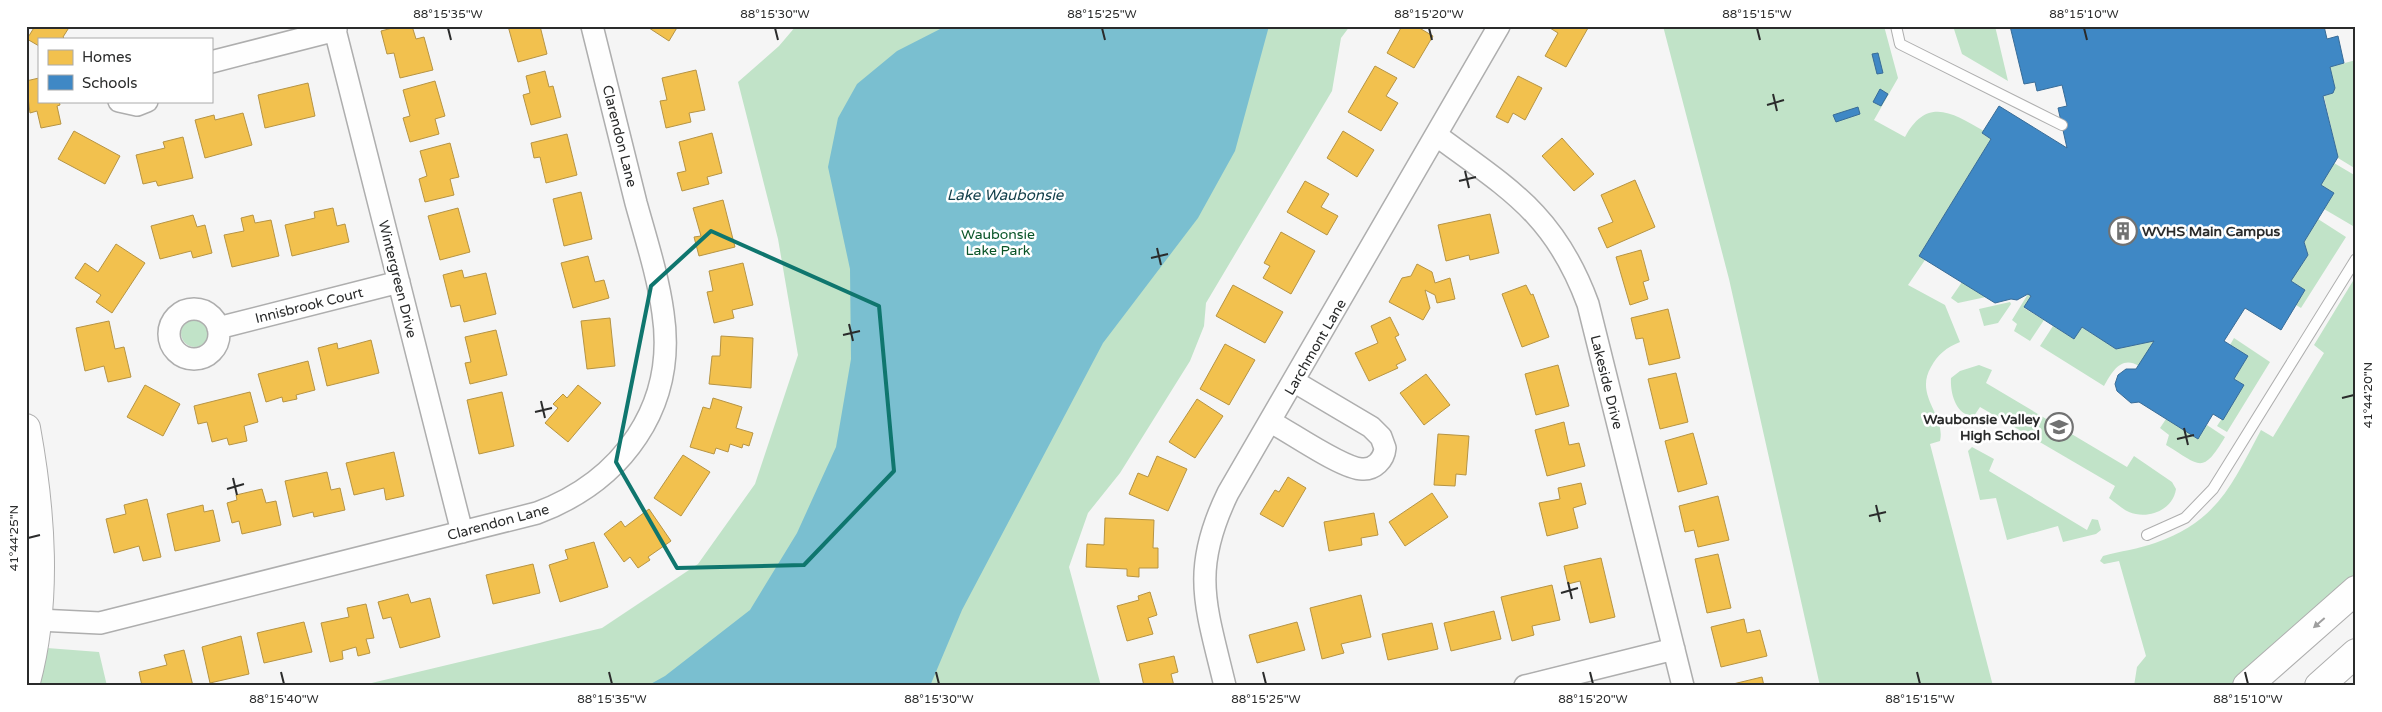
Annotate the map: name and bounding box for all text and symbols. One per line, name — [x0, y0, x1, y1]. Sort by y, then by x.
text: 88°15'35"W — [413, 7, 483, 21]
text: 88°15'30"W — [740, 7, 810, 21]
text: 88°15'25"W — [1067, 7, 1137, 21]
text: 88°15'20"W — [1394, 7, 1464, 21]
text: 88°15'15"W — [1722, 7, 1792, 21]
text: 88°15'10"W — [2049, 7, 2119, 21]
legend — [38, 38, 212, 102]
text: Homes — [82, 48, 132, 66]
text: Schools — [82, 74, 138, 92]
street label: Clarendon Lane — [599, 83, 640, 189]
water label: Lake Waubonsie — [947, 186, 1065, 204]
building icon: WVHS Main Campus — [2108, 216, 2138, 246]
street label: Wintergreen Drive — [375, 219, 420, 340]
place label: WVHS Main Campus — [2142, 223, 2281, 240]
park label: Waubonsie Lake Park — [961, 226, 1035, 259]
street label: Innisbrook Court — [253, 284, 365, 327]
street label: Larchmont Lane — [1281, 296, 1350, 398]
street label: Lakeside Drive — [1587, 333, 1626, 431]
text: 41°44'20"N — [2361, 362, 2375, 428]
place label: Waubonsie Valley High School — [1923, 411, 2040, 444]
school or university icon: Waubonsie Valley High School — [2044, 412, 2074, 442]
street label: Clarendon Lane — [445, 501, 551, 544]
text: 41°44'25"N — [7, 505, 21, 571]
one-way arrow — [2313, 617, 2326, 628]
text: 88°15'40"W — [249, 692, 319, 706]
text: 88°15'35"W — [577, 692, 647, 706]
text: 88°15'30"W — [904, 692, 974, 706]
text: 88°15'25"W — [1231, 692, 1301, 706]
text: 88°15'20"W — [1558, 692, 1628, 706]
text: 88°15'15"W — [1885, 692, 1955, 706]
text: 88°15'10"W — [2213, 692, 2283, 706]

